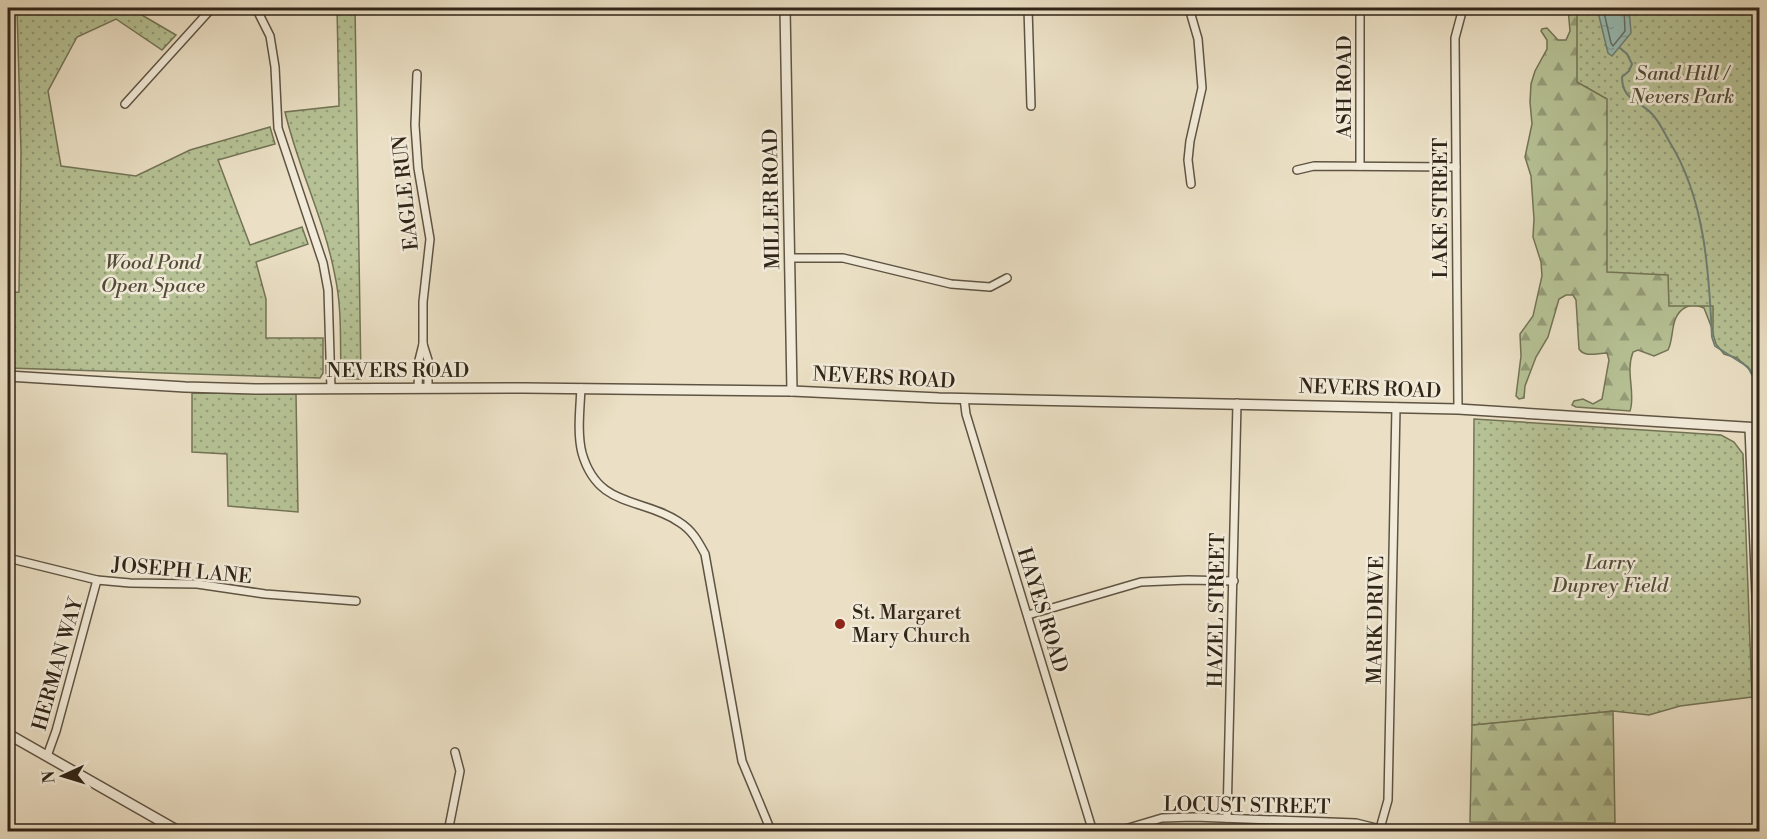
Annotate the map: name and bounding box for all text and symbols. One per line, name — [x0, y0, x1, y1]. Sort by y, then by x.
street label: ASH ROAD — [1333, 36, 1358, 139]
park label: Sand Hill / Nevers Park — [1629, 62, 1734, 110]
street label: MILLER ROAD — [759, 128, 786, 270]
street label: EAGLE RUN — [388, 134, 425, 252]
street label: LAKE STREET — [1429, 138, 1454, 278]
park label: Wood Pond Open Space — [101, 251, 206, 299]
street label: NEVERS ROAD — [327, 359, 469, 384]
street label: NEVERS ROAD — [812, 362, 956, 395]
street label: NEVERS ROAD — [1298, 375, 1442, 404]
street label: HAZEL STREET — [1204, 533, 1231, 688]
street label: HAYES ROAD — [1011, 545, 1072, 676]
park label: Larry Duprey Field — [1551, 551, 1669, 599]
street label: JOSEPH LANE — [110, 553, 253, 590]
street label: MARK DRIVE — [1363, 555, 1390, 685]
street label: HERMAN WAY — [28, 594, 90, 734]
place label: St. Margaret Mary Church — [852, 601, 970, 649]
marker: St. Margaret Mary Church — [833, 617, 847, 631]
north arrow — [33, 746, 93, 806]
text: N — [39, 770, 59, 784]
street label: LOCUST STREET — [1163, 793, 1331, 820]

